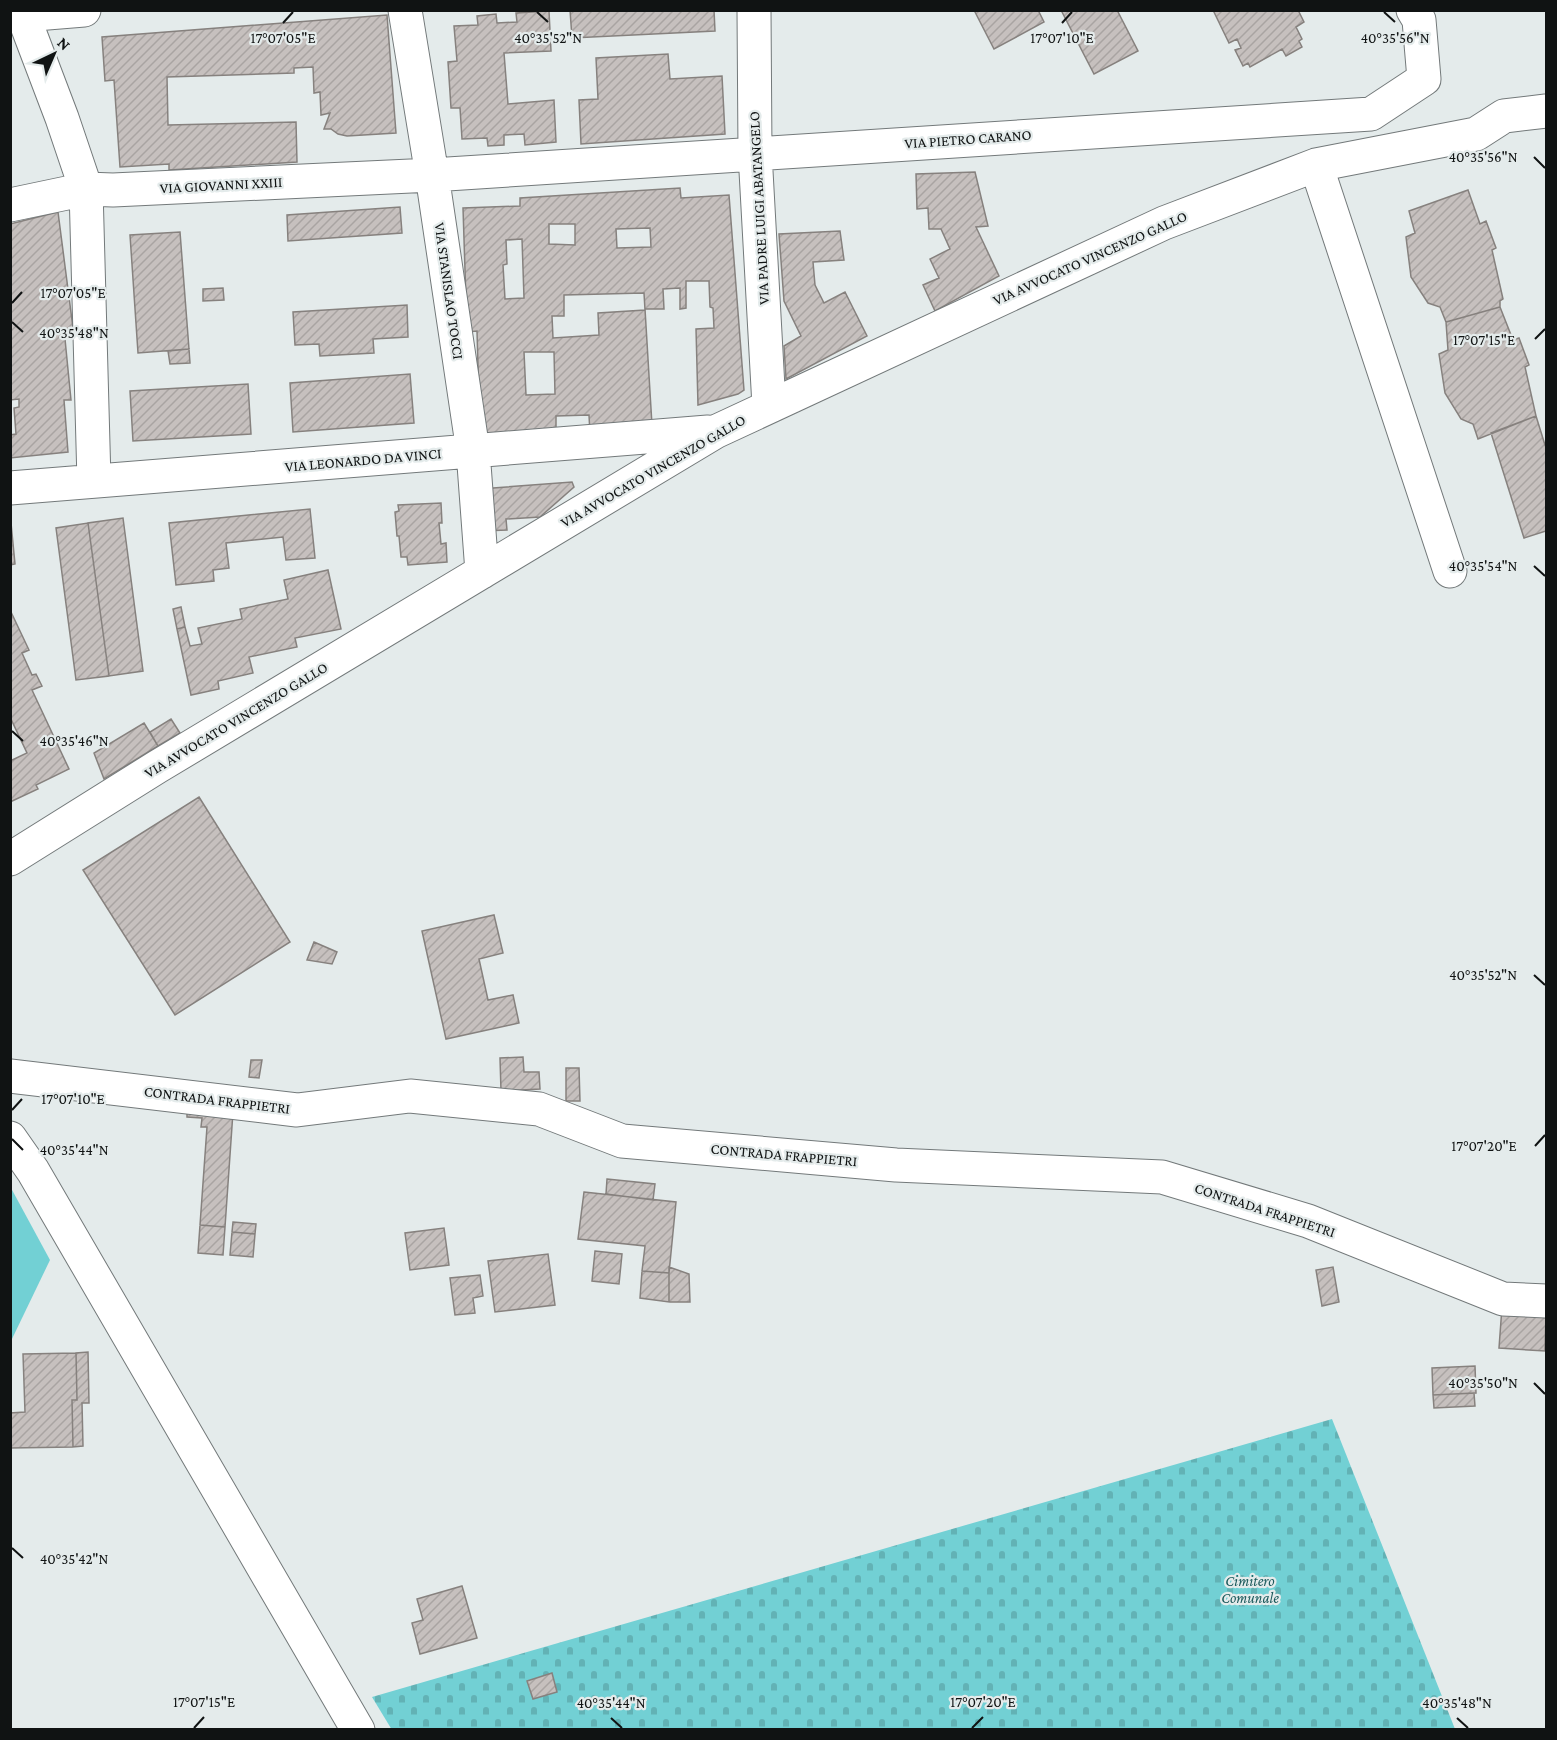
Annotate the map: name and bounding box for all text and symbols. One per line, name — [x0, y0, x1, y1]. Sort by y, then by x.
north arrow — [24, 24, 84, 84]
text: 17°07'05"E — [250, 30, 316, 46]
text: 40°35'52"N — [514, 30, 582, 46]
text: 17°07'10"E — [1030, 30, 1094, 46]
text: 40°35'56"N — [1360, 30, 1430, 46]
text: N — [54, 34, 74, 54]
street label: VIA PADRE LUIGI ABATANGELO — [746, 111, 772, 305]
street label: VIA PIETRO CARANO — [904, 127, 1032, 151]
text: 40°35'56"N — [1448, 149, 1518, 165]
street label: VIA GIOVANNI XXIII — [159, 174, 283, 196]
street label: VIA AVVOCATO VINCENZO GALLO — [991, 208, 1189, 308]
street label: VIA STANISLAO TOCCI — [431, 222, 467, 360]
text: 17°07'05"E — [40, 285, 106, 301]
text: 40°35'48"N — [39, 325, 109, 341]
text: 17°07'15"E — [1453, 332, 1515, 348]
street label: VIA AVVOCATO VINCENZO GALLO — [558, 411, 748, 531]
street label: VIA LEONARDO DA VINCI — [284, 445, 442, 475]
text: 40°35'54"N — [1449, 558, 1518, 574]
street label: VIA AVVOCATO VINCENZO GALLO — [142, 659, 330, 781]
text: 40°35'46"N — [39, 733, 109, 749]
text: 40°35'52"N — [1449, 967, 1517, 983]
street label: CONTRADA FRAPPIETRI — [143, 1083, 291, 1117]
text: 17°07'10"E — [41, 1091, 105, 1107]
text: 17°07'20"E — [1451, 1138, 1517, 1154]
street label: CONTRADA FRAPPIETRI — [710, 1141, 858, 1169]
text: 40°35'44"N — [39, 1142, 109, 1158]
street label: CONTRADA FRAPPIETRI — [1193, 1180, 1337, 1240]
text: 40°35'50"N — [1448, 1375, 1518, 1391]
text: 40°35'42"N — [40, 1551, 108, 1567]
park label: Cimitero Comunale — [1221, 1573, 1279, 1606]
text: 17°07'15"E — [173, 1694, 235, 1710]
text: 17°07'20"E — [950, 1694, 1016, 1710]
text: 40°35'44"N — [576, 1695, 646, 1711]
text: 40°35'48"N — [1422, 1695, 1492, 1711]

